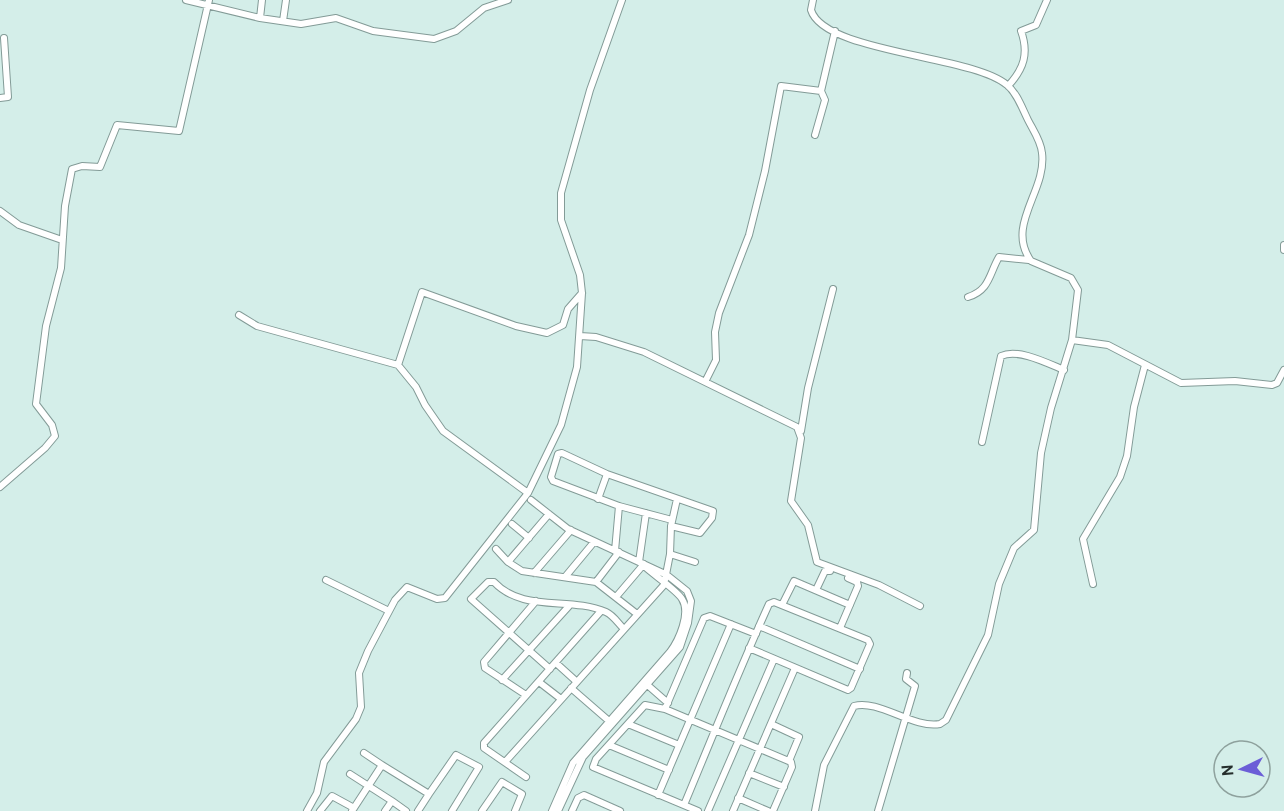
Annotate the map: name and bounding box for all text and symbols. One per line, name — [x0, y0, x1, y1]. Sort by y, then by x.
north arrow — [1212, 739, 1272, 799]
text: N — [1219, 764, 1240, 777]

